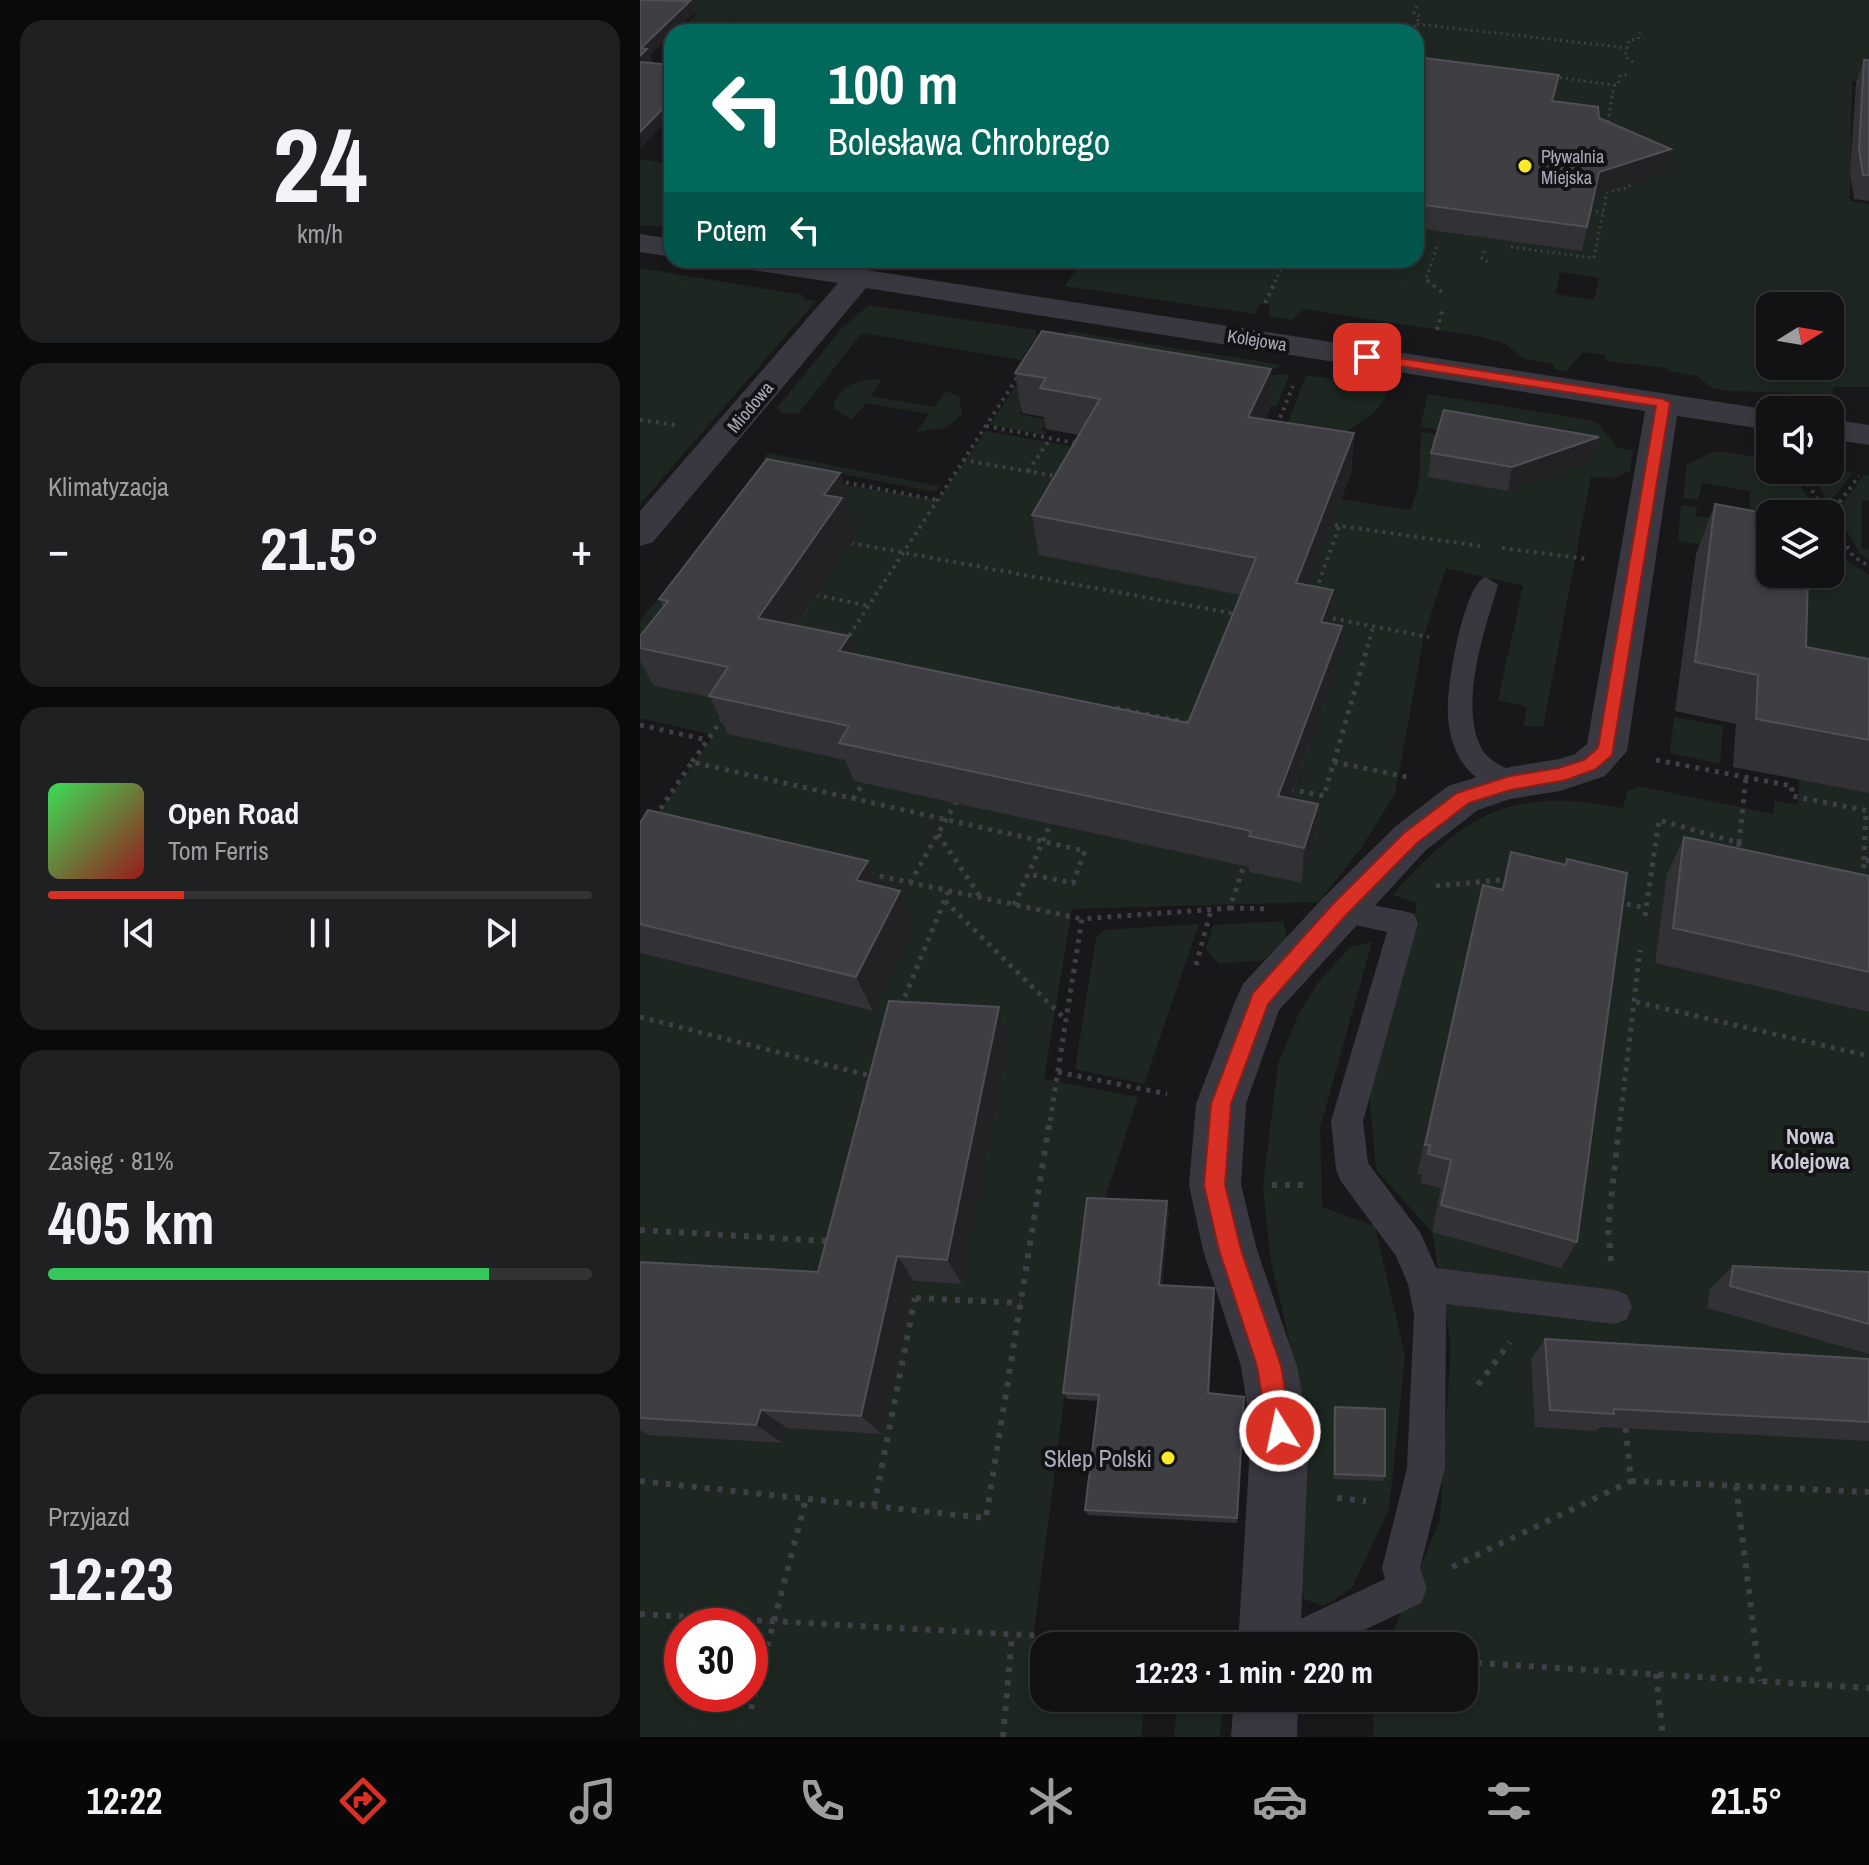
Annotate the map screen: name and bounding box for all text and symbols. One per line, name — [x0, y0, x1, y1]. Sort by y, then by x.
text: 100 m — [828, 46, 958, 121]
icon: left — [696, 56, 800, 160]
text: 24 — [273, 94, 367, 234]
text: Bolesława Chrobrego — [828, 118, 1110, 166]
place label: Pływalnia Miejska — [1541, 144, 1604, 190]
marker: Pływalnia Miejska — [1516, 157, 1534, 175]
icon: left — [783, 208, 827, 252]
text: Potem — [696, 210, 767, 250]
text: km/h — [297, 216, 343, 251]
north arrow — [1756, 292, 1844, 380]
map controls — [1756, 292, 1844, 588]
street label: Kolejowa — [1225, 323, 1289, 357]
pin — [1333, 323, 1401, 391]
icon: arrive — [1345, 335, 1389, 379]
street label: Miodowa — [721, 376, 779, 438]
button: sound — [1756, 396, 1844, 484]
text: Klimatyzacja — [48, 469, 169, 504]
button: layers — [1756, 500, 1844, 588]
text: 21.5° — [260, 508, 380, 589]
text: − — [48, 519, 69, 579]
text: + — [571, 519, 592, 579]
text: Open Road — [168, 793, 299, 833]
text: Tom Ferris — [168, 833, 269, 868]
icon: previous — [117, 911, 161, 955]
icon: pause — [298, 911, 342, 955]
icon: next — [479, 911, 523, 955]
district label: Nowa Kolejowa — [1770, 1121, 1850, 1176]
text: Zasięg · 81% — [48, 1143, 174, 1178]
text: 405 km — [48, 1182, 215, 1263]
position arrow — [1238, 1389, 1322, 1473]
place label: Sklep Polski — [1044, 1442, 1152, 1474]
marker: Sklep Polski — [1159, 1449, 1177, 1467]
text: Przyjazd — [48, 1499, 130, 1534]
text: 12:23 — [48, 1538, 174, 1619]
speed limit sign: 30 — [664, 1608, 768, 1712]
text: 12:23 · 1 min · 220 m — [1135, 1652, 1373, 1692]
icon: directions — [335, 1773, 391, 1829]
icon: music — [565, 1773, 621, 1829]
icon: phone — [794, 1773, 850, 1829]
icon: climate — [1023, 1773, 1079, 1829]
icon: car — [1252, 1773, 1308, 1829]
icon: filters — [1481, 1773, 1537, 1829]
text: 12:22 — [87, 1777, 162, 1825]
text: 21.5° — [1711, 1777, 1782, 1825]

